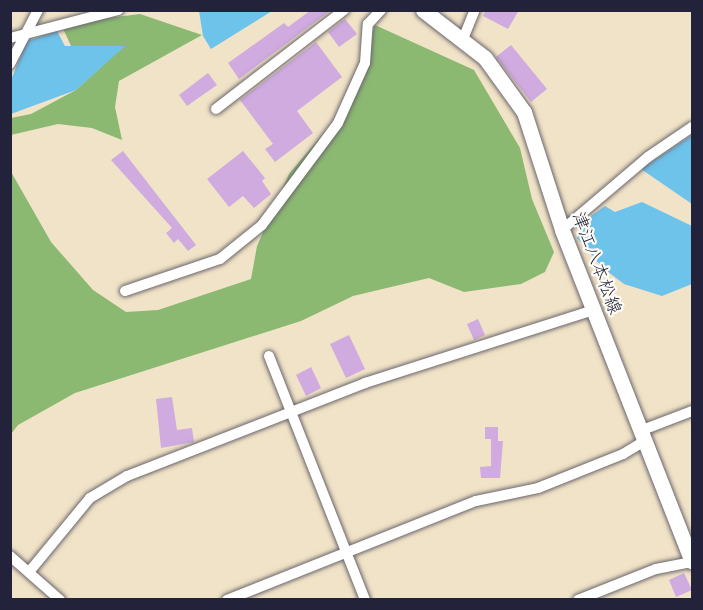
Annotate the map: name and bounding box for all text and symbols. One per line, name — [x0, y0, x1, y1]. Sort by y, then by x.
street label: 津江八本松線 — [568, 209, 626, 317]

